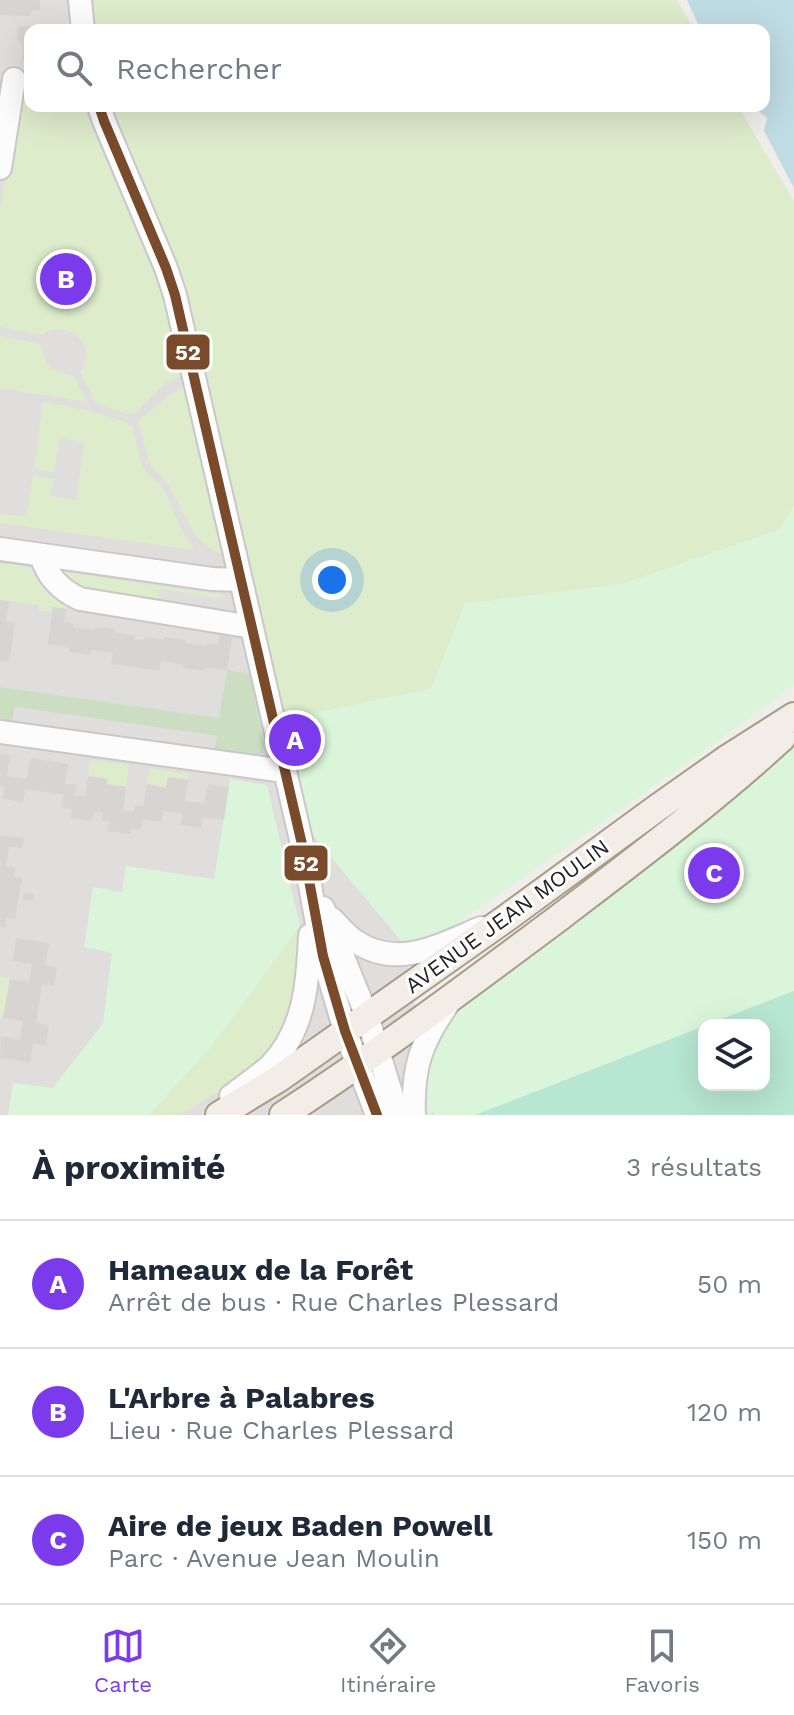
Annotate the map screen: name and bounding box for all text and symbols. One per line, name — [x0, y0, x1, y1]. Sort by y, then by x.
search box — [24, 24, 770, 112]
icon: search — [52, 46, 96, 90]
text: Rechercher — [116, 51, 282, 86]
pin: B — [40, 249, 92, 309]
line badge: 52 — [165, 333, 211, 371]
text: 52 — [175, 340, 201, 365]
your location — [312, 560, 352, 600]
pin: A — [269, 710, 321, 770]
street label: AVENUE JEAN MOULIN — [400, 834, 614, 998]
pin: C — [688, 843, 740, 903]
line badge: 52 — [283, 844, 329, 882]
text: 52 — [293, 851, 319, 876]
map controls — [698, 1019, 770, 1091]
button: layers — [698, 1019, 770, 1091]
text: À proximité — [32, 1147, 226, 1187]
text: 3 résultats — [626, 1152, 762, 1182]
text: Hameaux de la Forêt — [108, 1252, 413, 1287]
text: A — [49, 1269, 67, 1299]
text: 50 m — [697, 1269, 762, 1299]
text: Arrêt de bus · Rue Charles Plessard — [108, 1287, 559, 1317]
text: L'Arbre à Palabres — [108, 1380, 375, 1415]
text: B — [49, 1397, 67, 1427]
text: 120 m — [687, 1397, 762, 1427]
text: Lieu · Rue Charles Plessard — [108, 1415, 454, 1445]
text: Aire de jeux Baden Powell — [108, 1508, 493, 1543]
text: C — [49, 1525, 67, 1555]
text: 150 m — [687, 1525, 762, 1555]
text: Parc · Avenue Jean Moulin — [108, 1543, 440, 1573]
tab: Carte — [94, 1624, 152, 1697]
tab: Itinéraire — [340, 1624, 436, 1697]
tab: Favoris — [624, 1624, 700, 1697]

